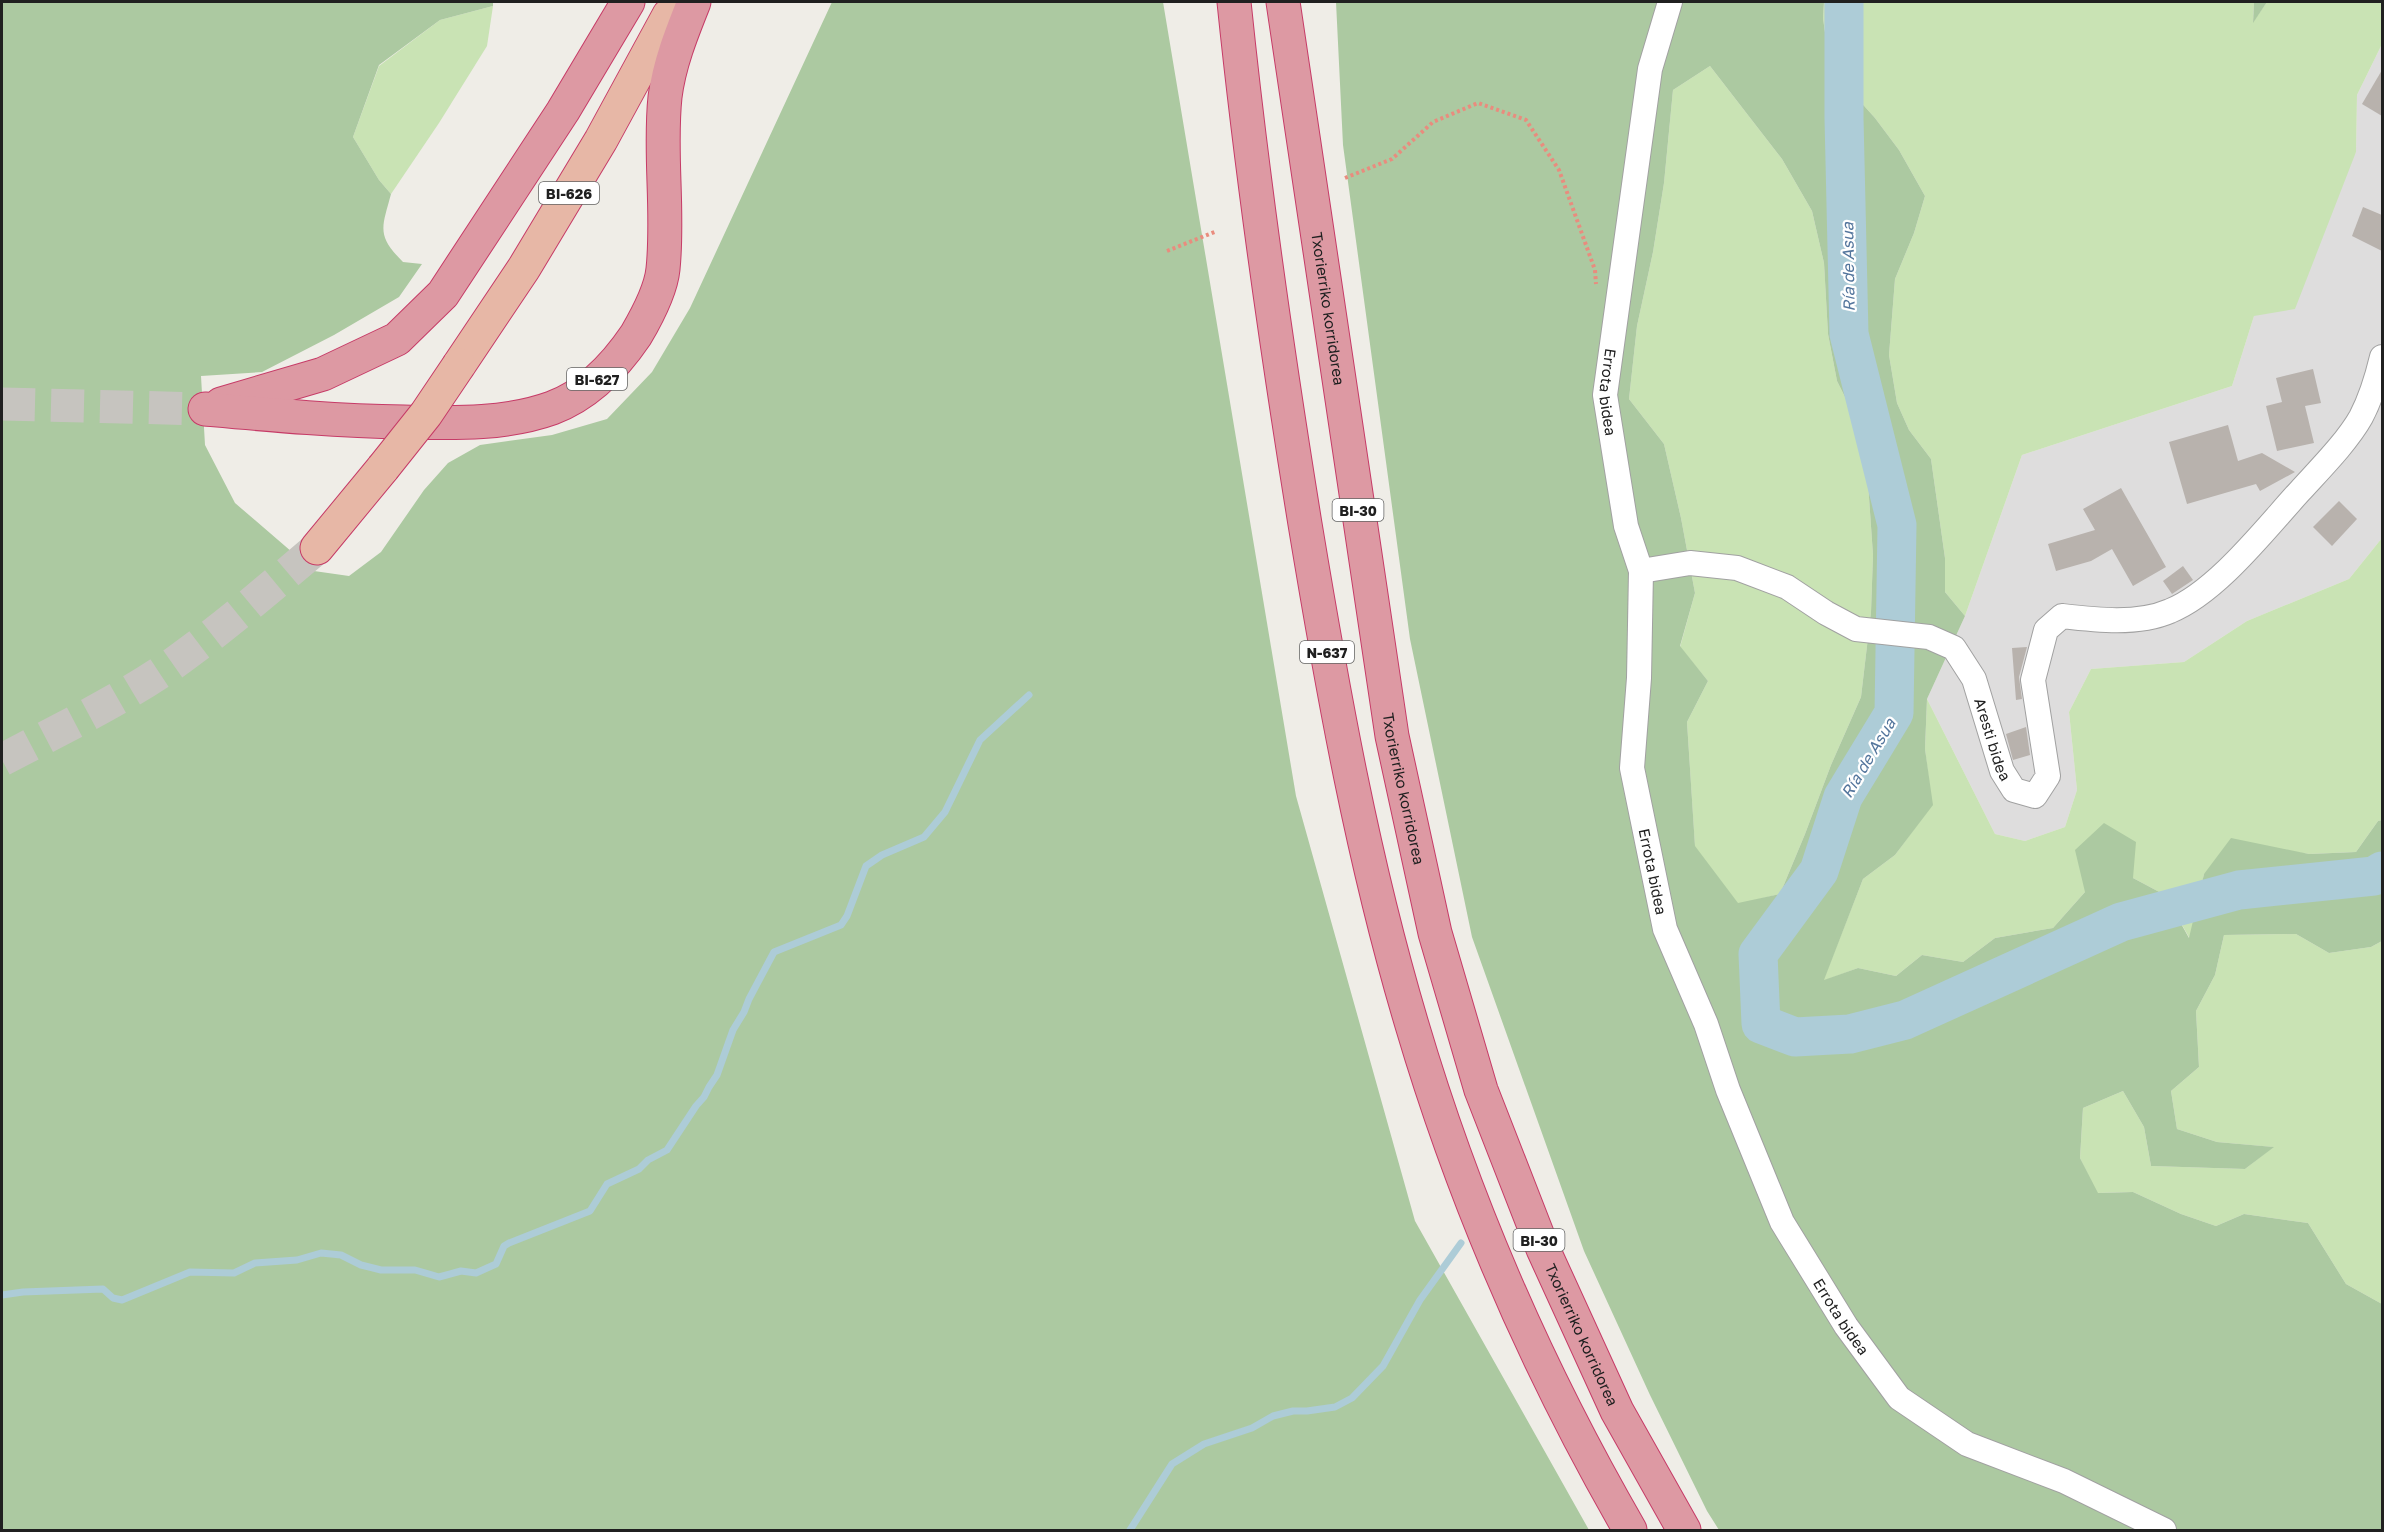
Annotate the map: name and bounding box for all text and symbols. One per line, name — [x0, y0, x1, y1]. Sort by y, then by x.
road number: BI-626 — [539, 182, 599, 204]
water label: Ría de Asua — [1837, 221, 1859, 312]
street label: Txorierriko korridorea — [1308, 231, 1349, 386]
street label: Errota bidea — [1596, 347, 1620, 437]
road number: BI-627 — [567, 368, 627, 390]
road number: BI-30 — [1332, 499, 1384, 521]
road number: N-637 — [1300, 641, 1354, 663]
street label: Aresti bidea — [1971, 696, 2015, 784]
street label: Txorierriko korridorea — [1380, 712, 1429, 866]
water label: Ría de Asua — [1836, 714, 1900, 801]
street label: Errota bidea — [1636, 827, 1671, 916]
road number: BI-30 — [1514, 1229, 1564, 1251]
street label: Txorierriko korridorea — [1542, 1261, 1622, 1409]
street label: Errota bidea — [1810, 1275, 1873, 1358]

